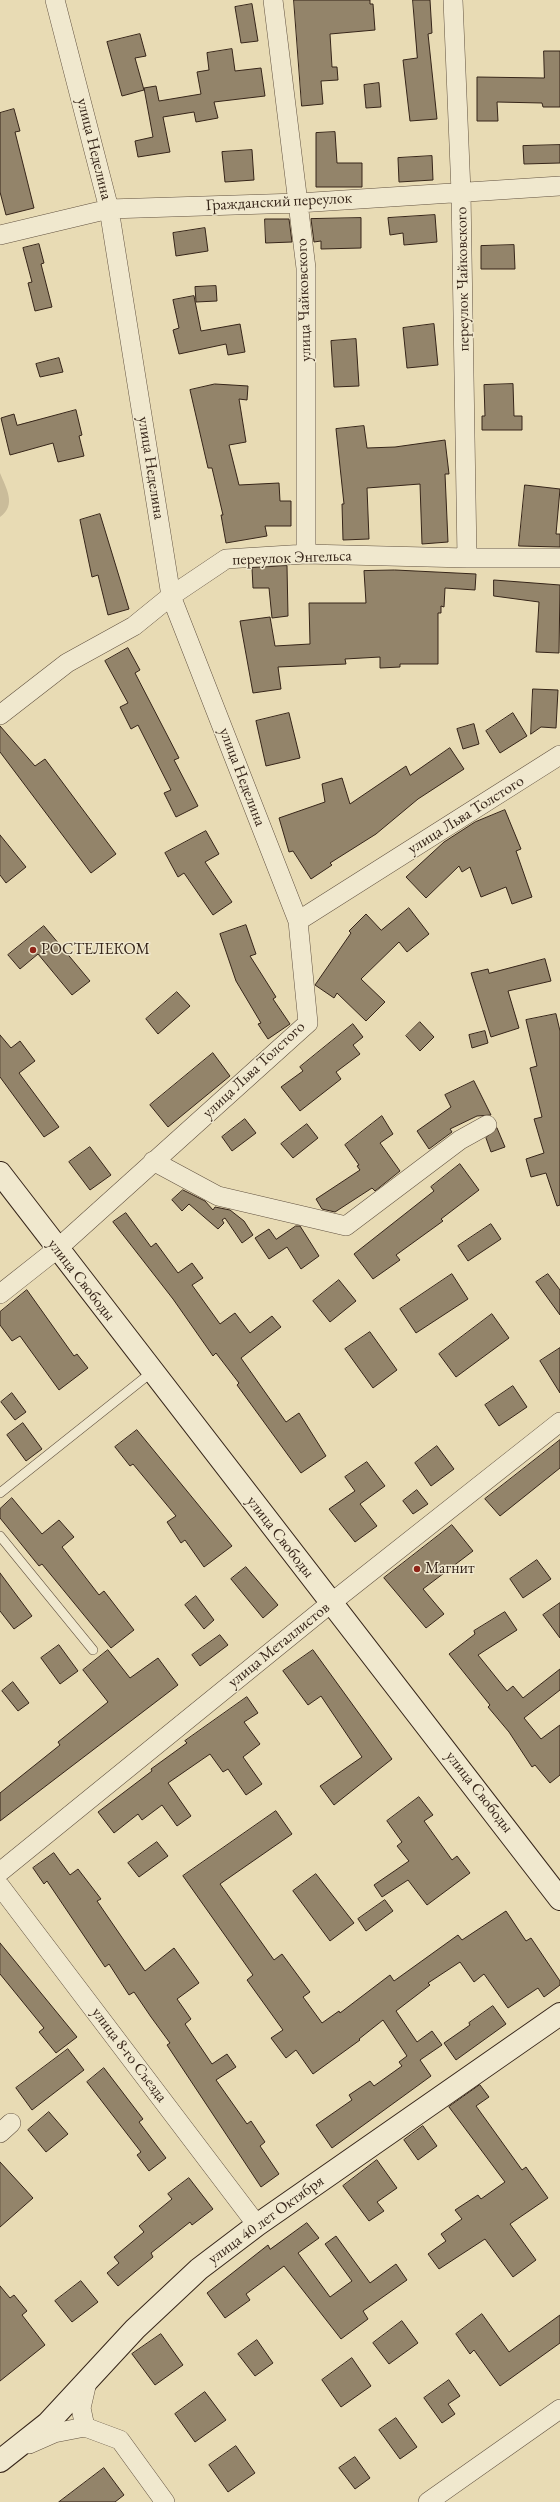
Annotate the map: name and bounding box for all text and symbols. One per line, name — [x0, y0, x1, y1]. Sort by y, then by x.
street label: улица Неделина — [72, 96, 116, 202]
street label: Гражданский переулок — [205, 189, 353, 215]
street label: переулок Чайковского — [452, 206, 474, 352]
street label: улица Чайковского — [292, 238, 316, 362]
street label: улица Неделина — [133, 415, 169, 521]
street label: переулок Энгельса — [232, 546, 352, 570]
street label: улица Неделина — [214, 725, 270, 829]
street label: улица Льва Толстого — [404, 772, 528, 858]
place label: РОСТЕЛЕКОМ — [41, 940, 150, 960]
marker: РОСТЕЛЕКОМ — [28, 945, 38, 955]
street label: улица Льва Толстого — [199, 1018, 309, 1122]
street label: улица Свободы — [43, 1235, 119, 1325]
street label: улица Свободы — [242, 1492, 318, 1582]
place label: Магнит — [425, 1559, 474, 1579]
marker: Магнит — [412, 1564, 422, 1574]
street label: улица Металлистов — [224, 1598, 334, 1692]
street label: улица Свободы — [441, 1747, 517, 1837]
street label: улица 8-го Съезда — [87, 2004, 171, 2106]
street label: улица 40 лет Октября — [204, 2171, 328, 2269]

